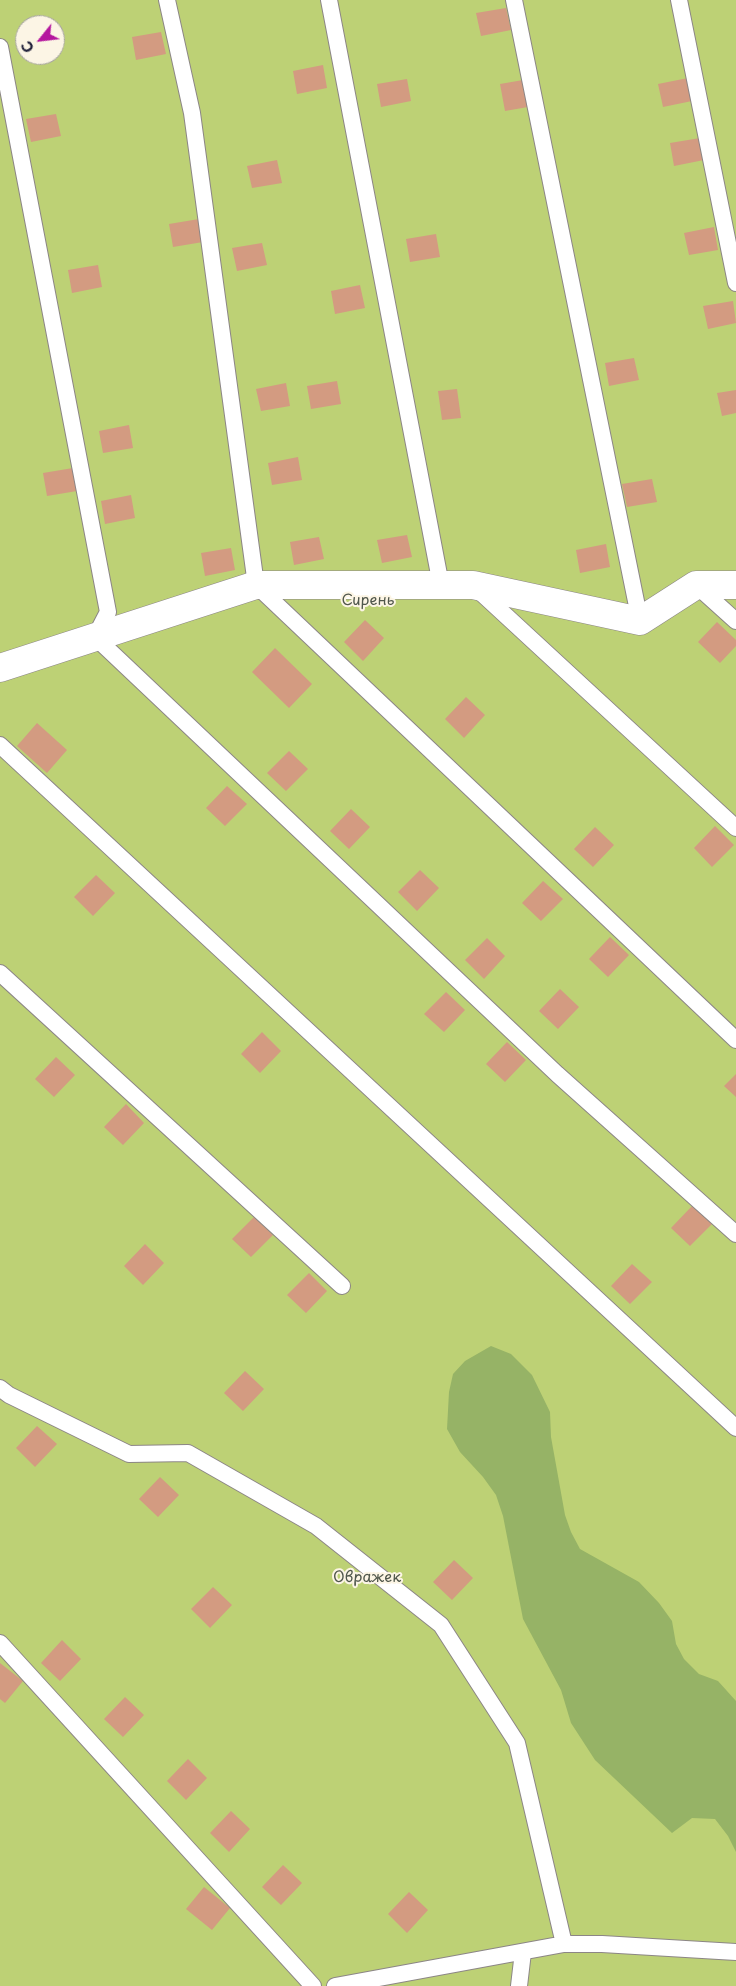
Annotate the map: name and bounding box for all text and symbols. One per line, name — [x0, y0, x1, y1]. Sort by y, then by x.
north arrow — [15, 15, 65, 65]
text: С — [16, 37, 39, 57]
park label: Сирень — [342, 592, 394, 610]
park label: Овражек — [333, 1569, 401, 1587]

